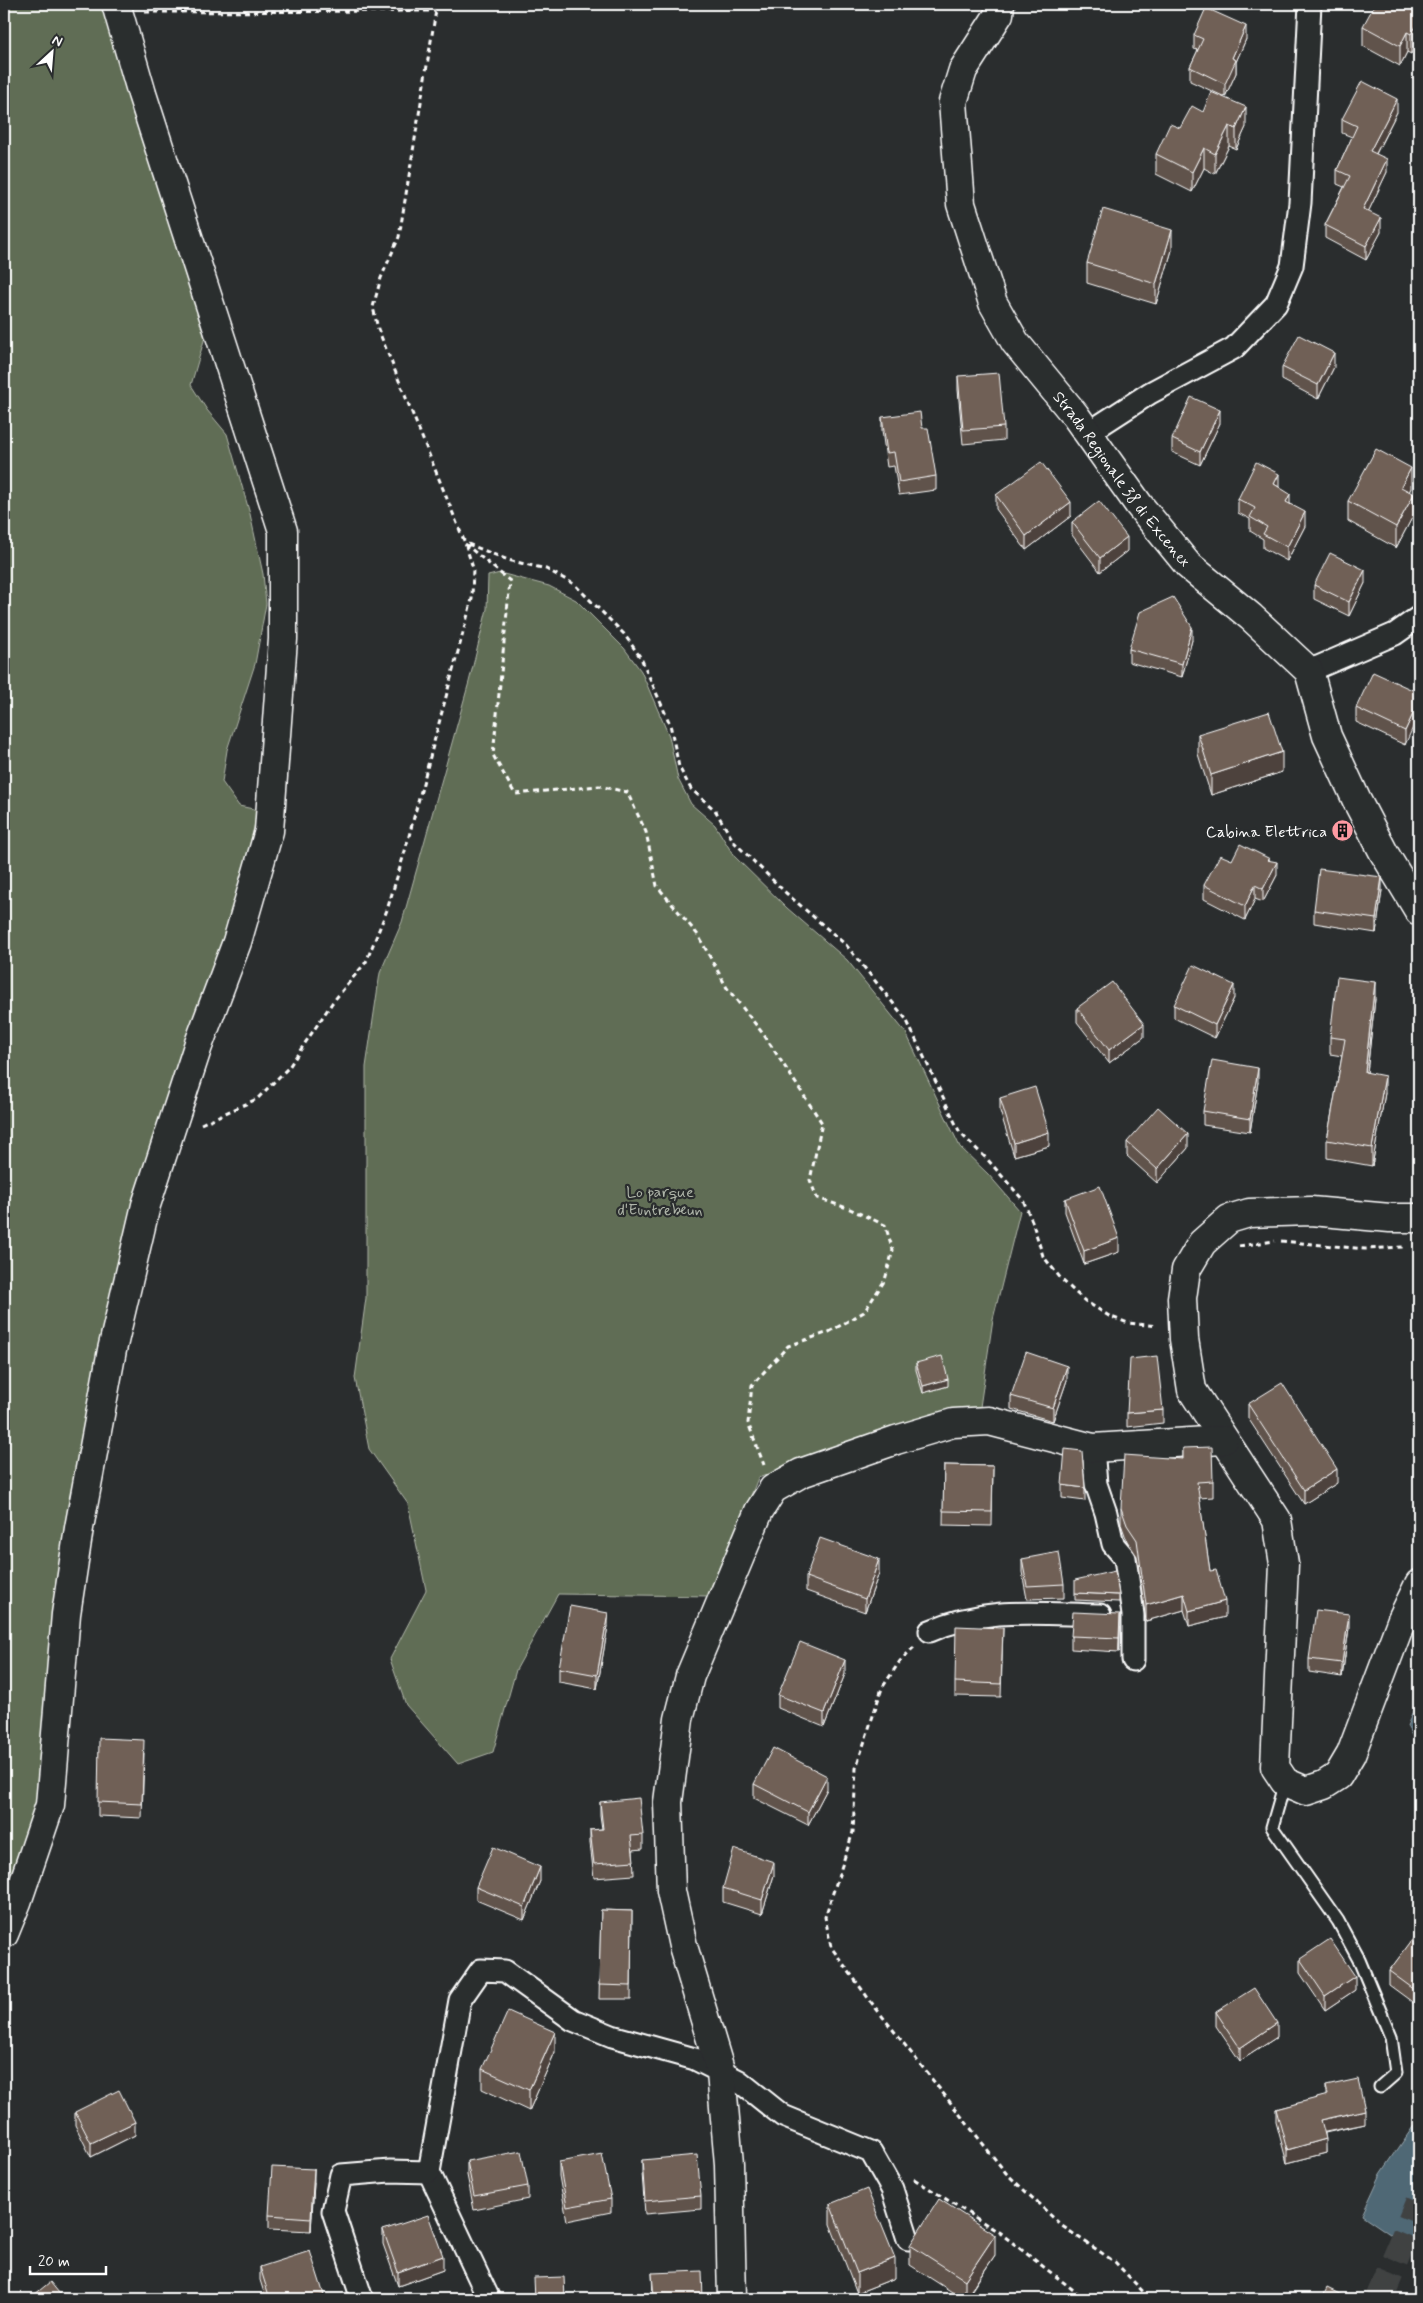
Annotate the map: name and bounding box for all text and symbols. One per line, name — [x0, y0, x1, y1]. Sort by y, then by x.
north arrow — [28, 28, 78, 78]
text: N — [49, 31, 65, 51]
street label: Strada Regionale 38 di Excenex — [1048, 387, 1194, 572]
building icon: Cabina Elettrica — [1331, 819, 1355, 843]
place label: Cabina Elettrica — [1206, 822, 1327, 843]
park label: Lo parque d'Euntrebeun — [617, 1182, 703, 1221]
scale bar — [30, 2243, 106, 2275]
text: 20 m — [38, 2252, 70, 2272]

